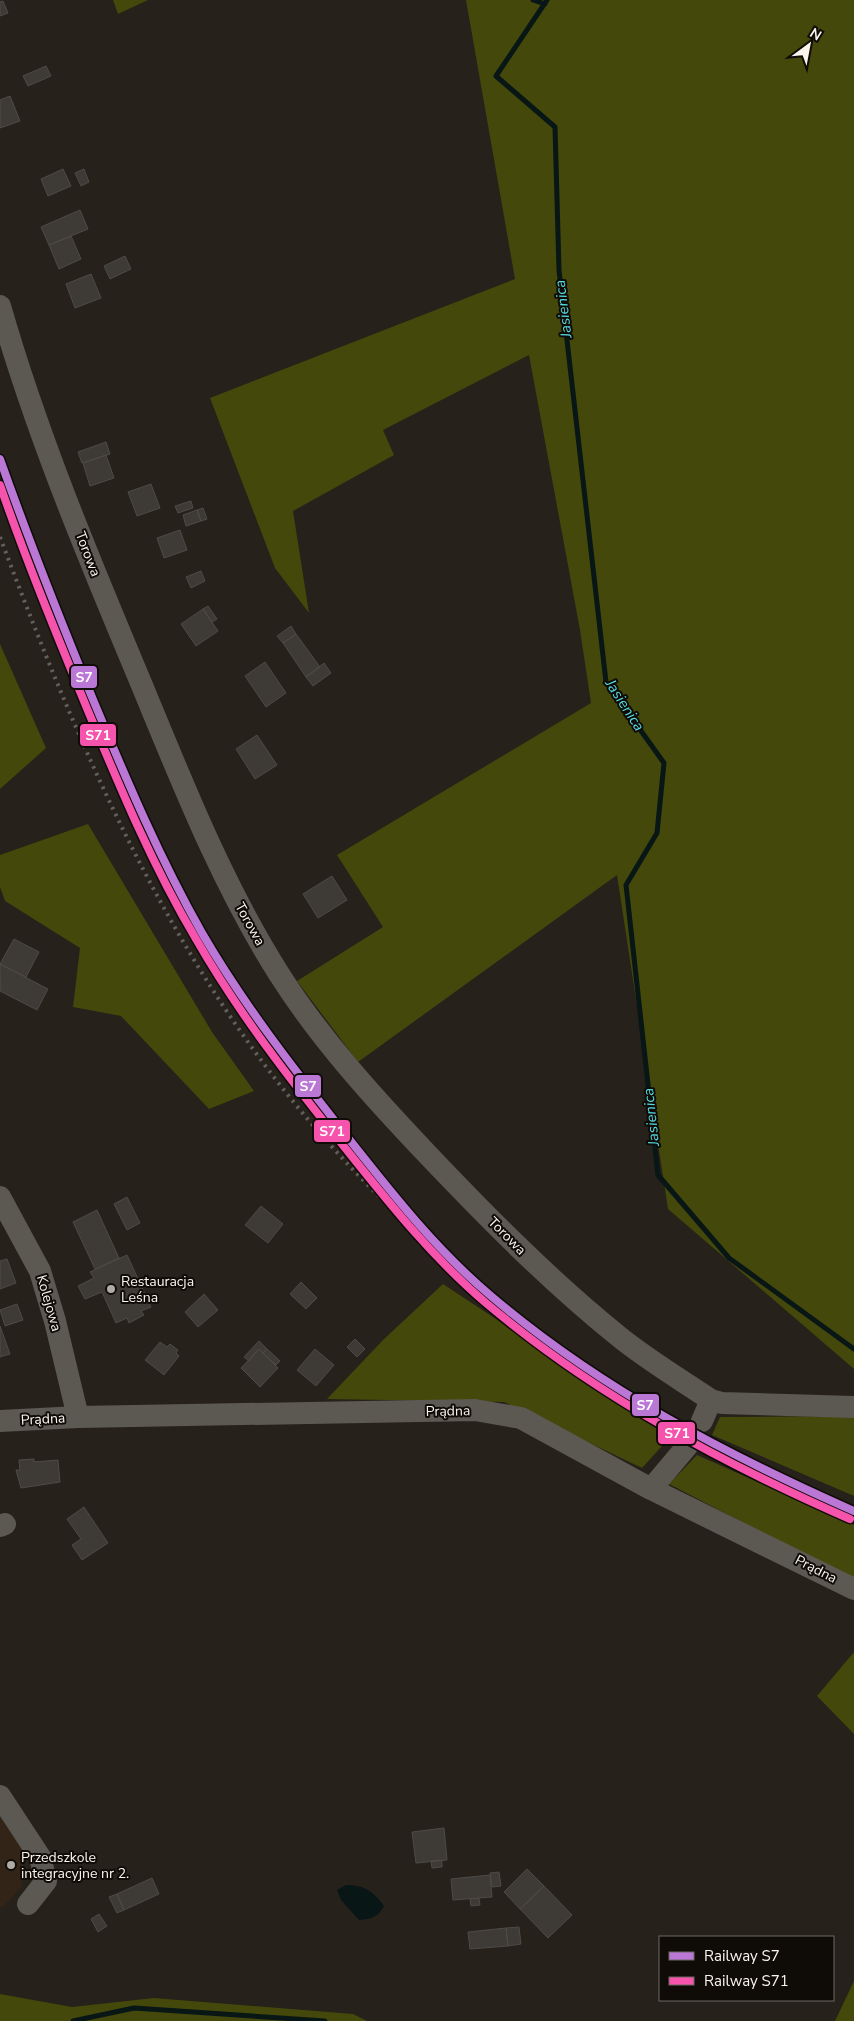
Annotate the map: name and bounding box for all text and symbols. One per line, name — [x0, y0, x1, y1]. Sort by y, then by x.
north arrow — [784, 20, 834, 70]
text: N — [806, 24, 825, 45]
water label: Jasienica — [550, 279, 577, 340]
street label: Torowa — [71, 529, 105, 579]
line badge: S7 — [70, 665, 98, 689]
text: S7 — [75, 668, 93, 687]
water label: Jasienica — [600, 674, 649, 735]
line badge: S71 — [79, 723, 117, 747]
text: S71 — [85, 726, 111, 745]
street label: Torowa — [230, 899, 270, 949]
line badge: S7 — [294, 1074, 322, 1098]
text: S7 — [299, 1077, 317, 1096]
water label: Jasienica — [638, 1087, 664, 1148]
line badge: S71 — [313, 1119, 351, 1143]
text: S71 — [319, 1122, 345, 1141]
street label: Torowa — [484, 1213, 530, 1259]
place label: Restauracja Leśna — [121, 1272, 194, 1307]
street label: Kolejowa — [32, 1273, 66, 1333]
marker: Restauracja Leśna — [105, 1283, 117, 1295]
line badge: S7 — [631, 1393, 660, 1417]
text: S7 — [636, 1396, 654, 1415]
street label: Prądna — [426, 1401, 470, 1421]
street label: Prądna — [20, 1408, 66, 1430]
line badge: S71 — [657, 1421, 696, 1445]
text: S71 — [664, 1424, 690, 1443]
street label: Prądna — [792, 1550, 840, 1588]
place label: Przedszkole integracyjne nr 2. — [21, 1848, 129, 1883]
marker: Przedszkole integracyjne nr 2. — [5, 1859, 17, 1871]
legend — [659, 1936, 834, 2001]
text: Railway S7 — [704, 1946, 780, 1966]
text: Railway S71 — [704, 1971, 789, 1991]

